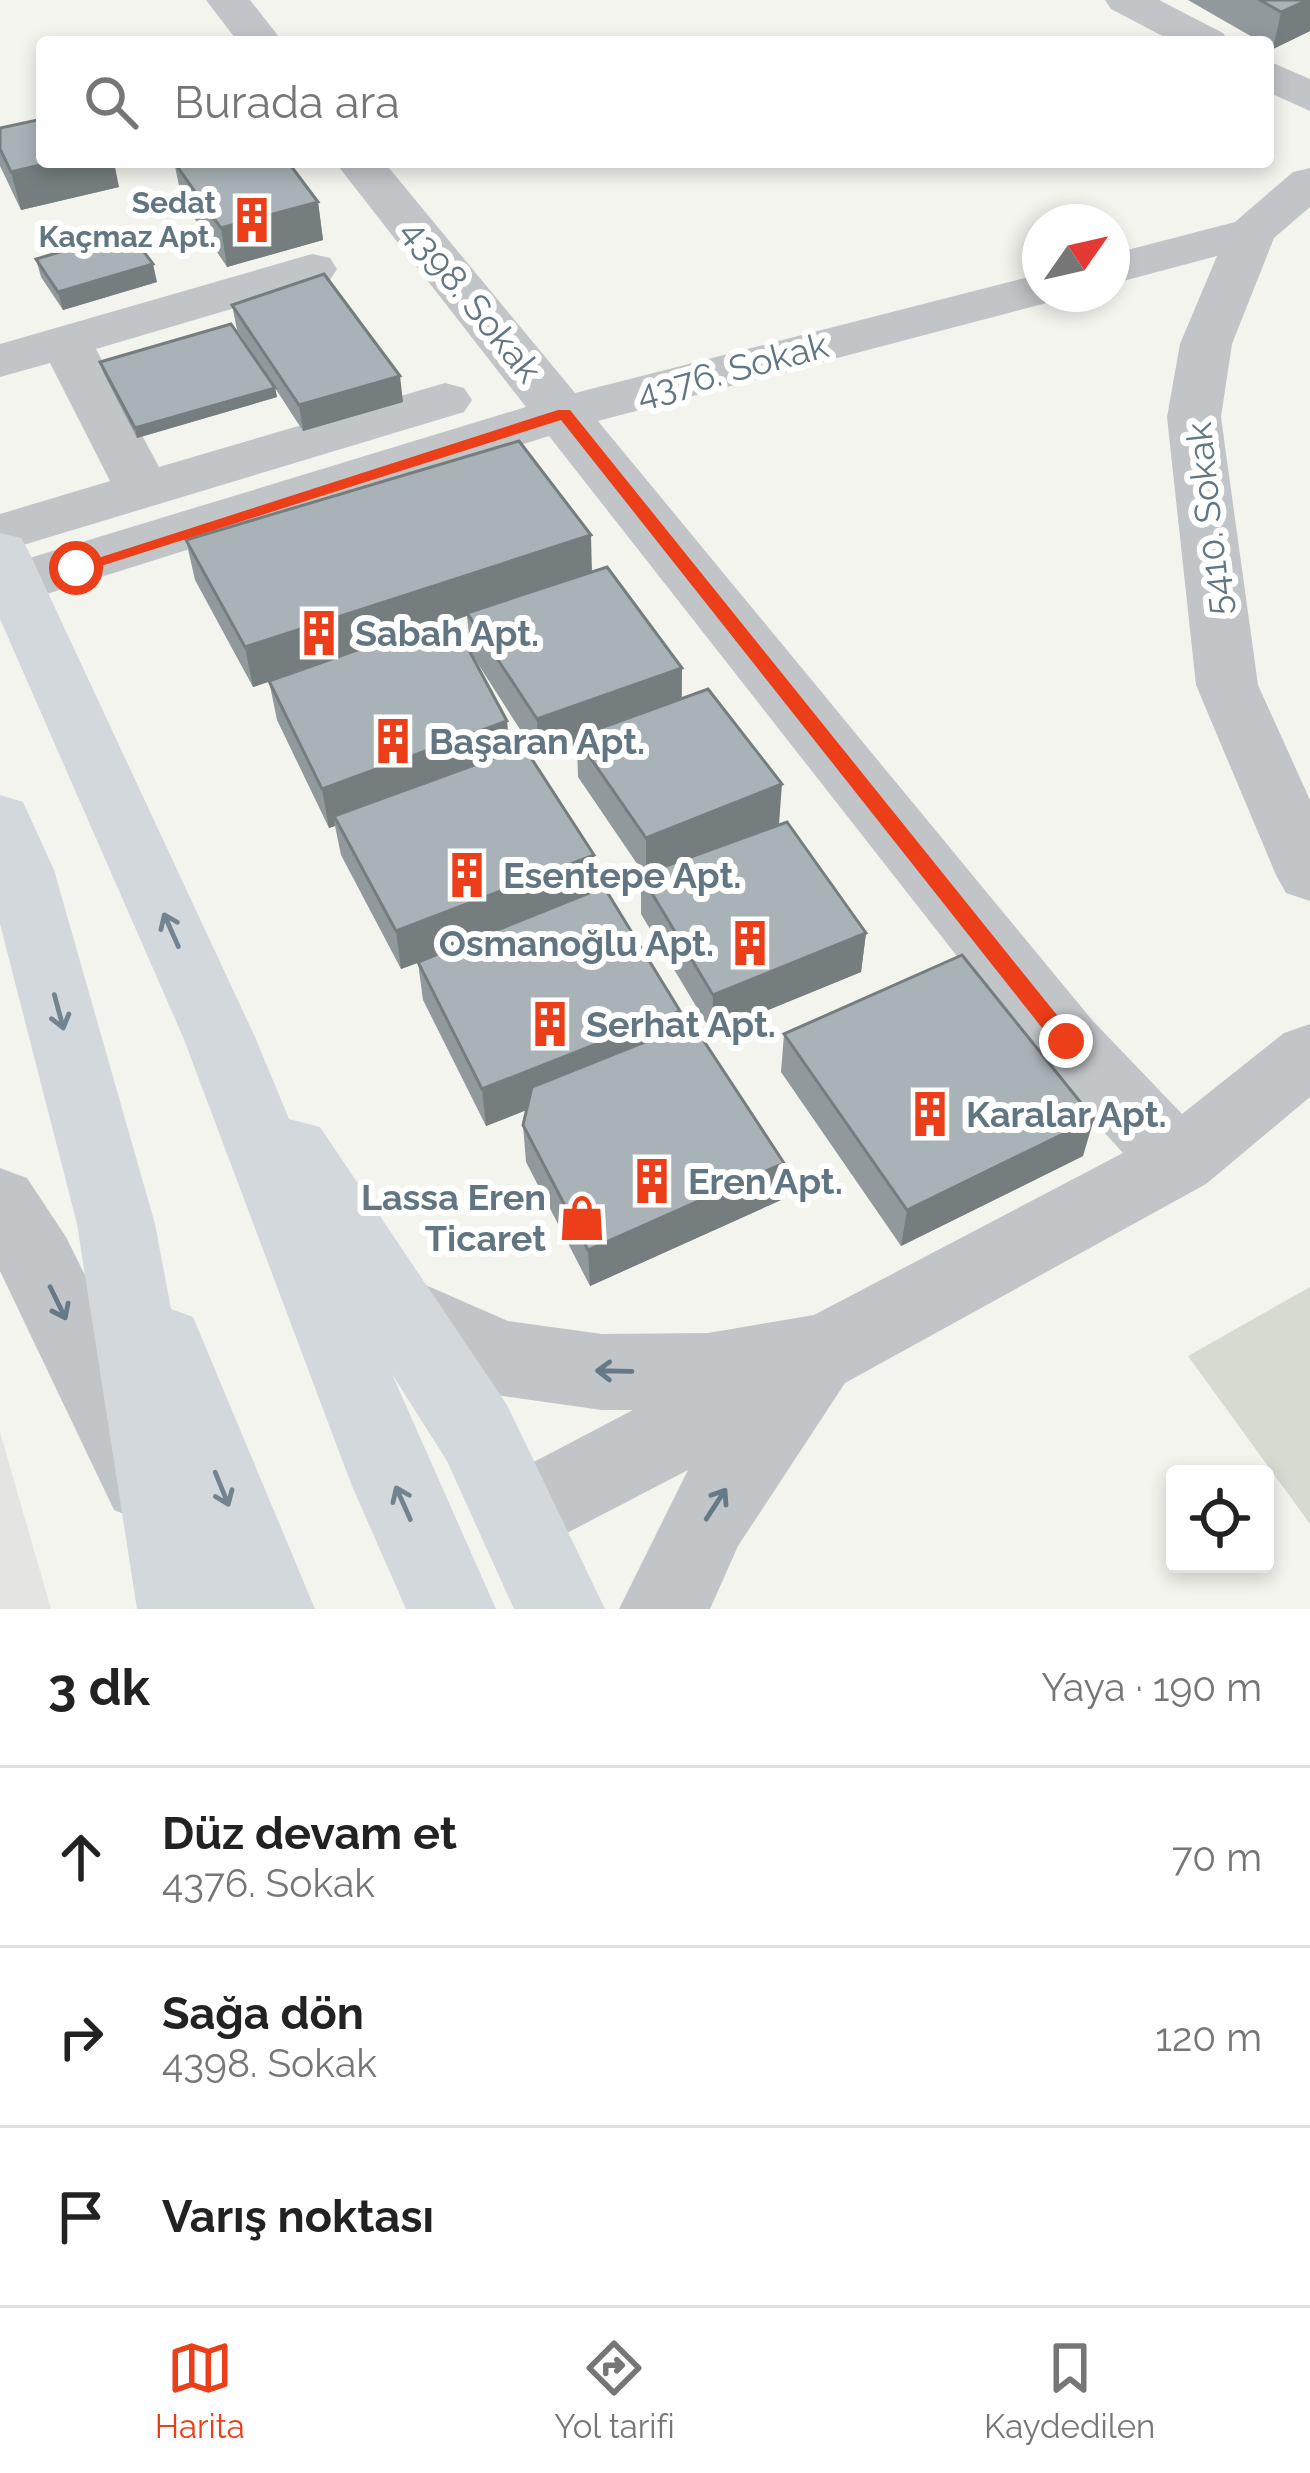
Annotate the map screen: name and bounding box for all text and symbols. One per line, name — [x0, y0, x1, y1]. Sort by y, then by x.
search box — [36, 36, 1274, 168]
icon: search — [78, 69, 144, 135]
text: Burada ara — [174, 76, 400, 129]
place label: Sedat Kaçmaz Apt. — [38, 185, 216, 254]
building icon: Sedat Kaçmaz Apt. — [227, 195, 277, 245]
north arrow — [1022, 204, 1130, 312]
street label: 4398. Sokak — [393, 210, 551, 390]
street label: 4376. Sokak — [632, 323, 832, 415]
street label: 5410. Sokak — [1177, 420, 1239, 618]
route start — [49, 541, 103, 595]
building icon: Sabah Apt. — [294, 608, 344, 658]
place label: Sabah Apt. — [355, 612, 539, 654]
building icon: Başaran Apt. — [368, 716, 418, 766]
place label: Başaran Apt. — [429, 720, 645, 762]
building icon: Esentepe Apt. — [442, 850, 492, 900]
place label: Esentepe Apt. — [503, 854, 741, 896]
one-way arrow — [158, 913, 180, 949]
building icon: Osmanoğlu Apt. — [725, 918, 775, 968]
place label: Osmanoğlu Apt. — [439, 922, 714, 964]
one-way arrow — [49, 992, 71, 1030]
building icon: Serhat Apt. — [525, 999, 575, 1049]
place label: Serhat Apt. — [586, 1003, 776, 1045]
route end — [1039, 1014, 1093, 1068]
building icon: Karalar Apt. — [905, 1089, 955, 1139]
place label: Karalar Apt. — [966, 1093, 1167, 1135]
building icon: Eren Apt. — [627, 1156, 677, 1206]
place label: Eren Apt. — [688, 1160, 843, 1202]
place label: Lassa Eren Ticaret — [361, 1176, 546, 1259]
shop icon: Lassa Eren Ticaret — [557, 1193, 607, 1243]
one-way arrow — [48, 1284, 70, 1320]
one-way arrow — [595, 1360, 634, 1382]
map controls — [1166, 1465, 1274, 1573]
button: locate — [1166, 1465, 1274, 1573]
one-way arrow — [213, 1469, 234, 1506]
one-way arrow — [390, 1485, 412, 1521]
one-way arrow — [704, 1488, 728, 1522]
text: 3 dk — [48, 1657, 150, 1717]
text: Yaya · 190 m — [1041, 1664, 1262, 1710]
text: Düz devam et — [162, 1807, 457, 1860]
icon: ahead — [48, 1824, 114, 1890]
text: 70 m — [1172, 1834, 1262, 1880]
text: 4376. Sokak — [162, 1860, 375, 1906]
text: Sağa dön — [162, 1987, 364, 2040]
icon: right — [48, 2004, 114, 2070]
text: 120 m — [1155, 2014, 1262, 2060]
text: 4398. Sokak — [162, 2040, 377, 2086]
icon: arrive — [48, 2184, 114, 2250]
text: Varış noktası — [162, 2190, 434, 2243]
tab: Harita — [155, 2335, 245, 2446]
tab: Yol tarifi — [554, 2335, 675, 2446]
tab: Kaydedilen — [984, 2335, 1155, 2446]

